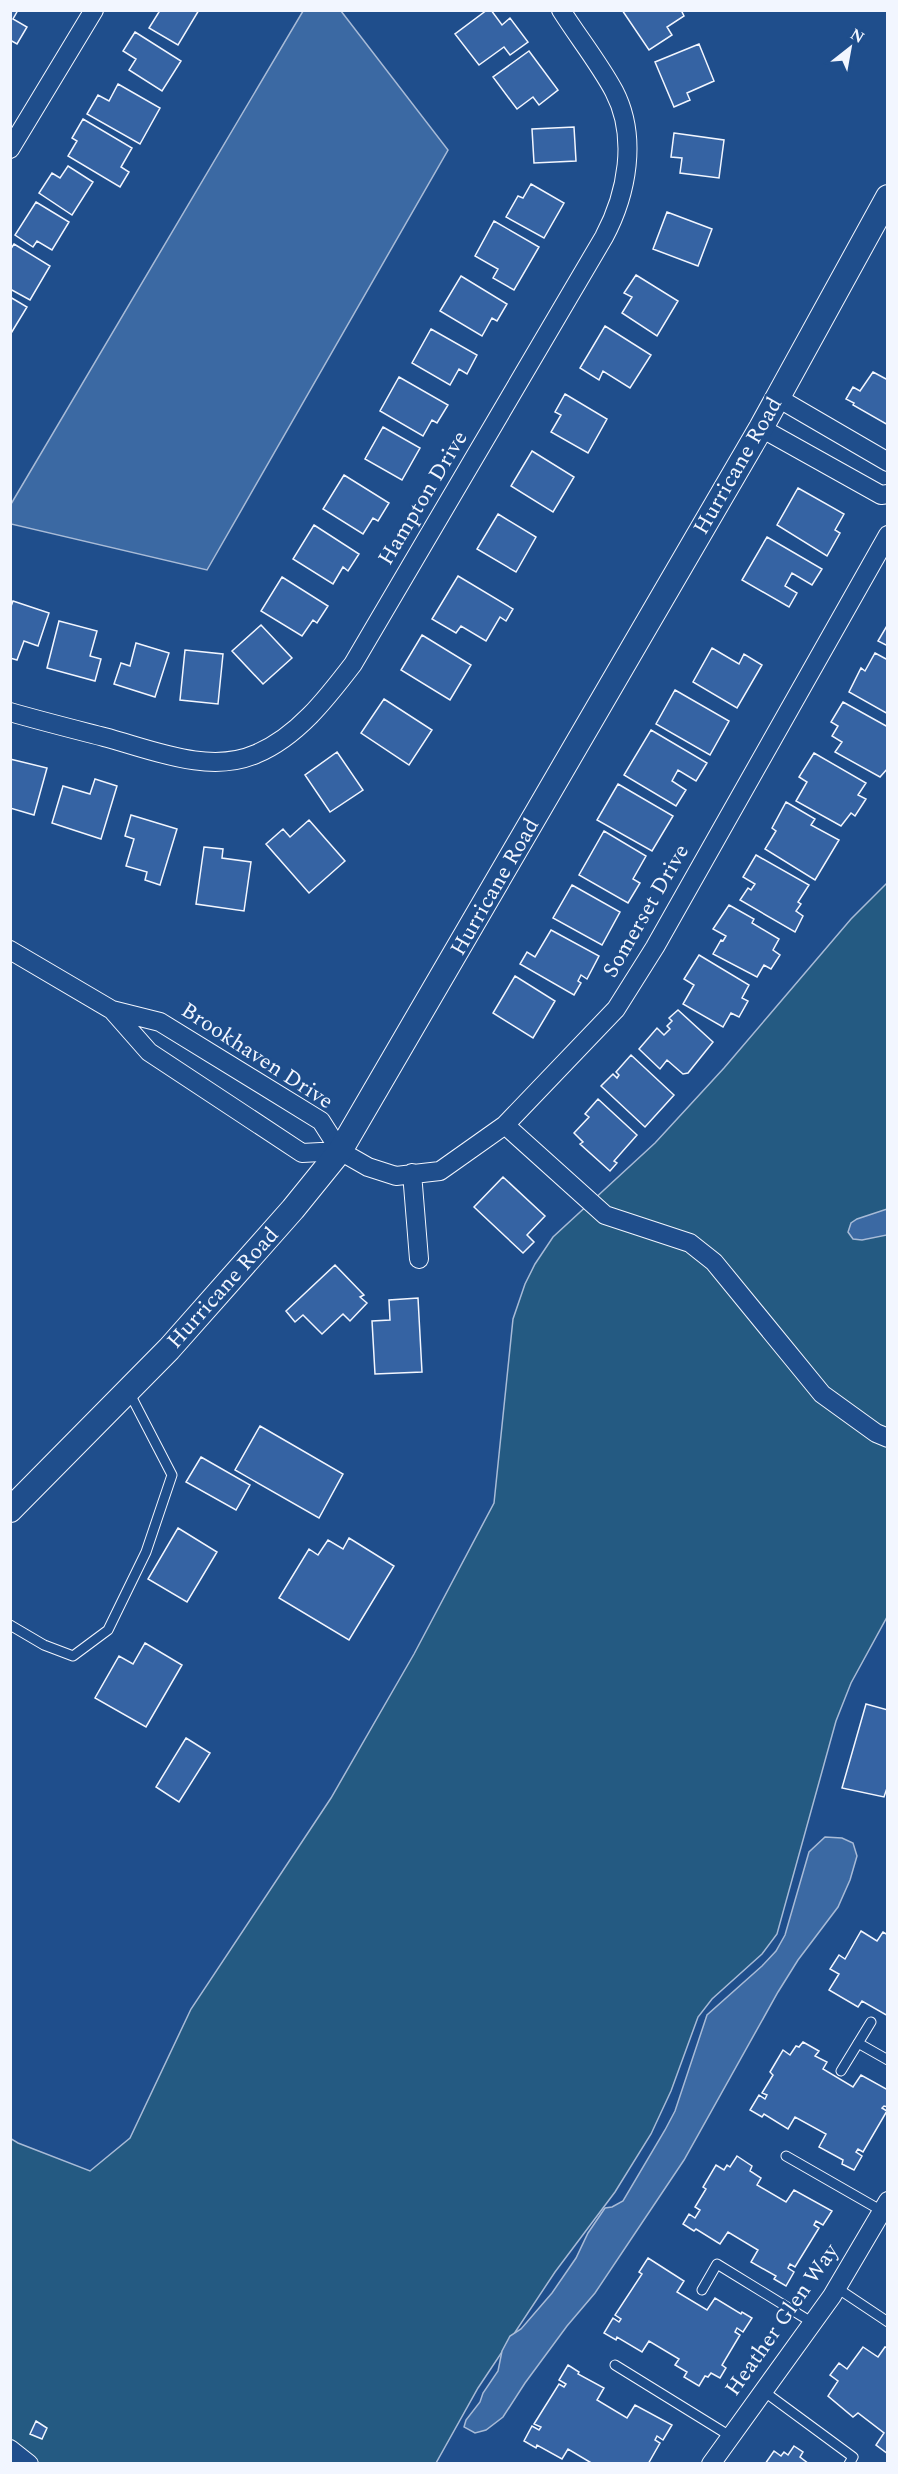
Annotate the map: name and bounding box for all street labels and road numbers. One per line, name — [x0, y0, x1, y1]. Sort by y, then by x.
street label: Hurricane Road — [685, 391, 791, 541]
street label: Hampton Drive — [370, 424, 476, 572]
street label: Hurricane Road — [442, 812, 548, 962]
street label: Somerset Drive — [594, 838, 698, 984]
street label: Brookhaven Drive — [174, 994, 340, 1118]
street label: Hurricane Road — [159, 1220, 287, 1356]
street label: Heather Glen Way — [717, 2236, 848, 2403]

